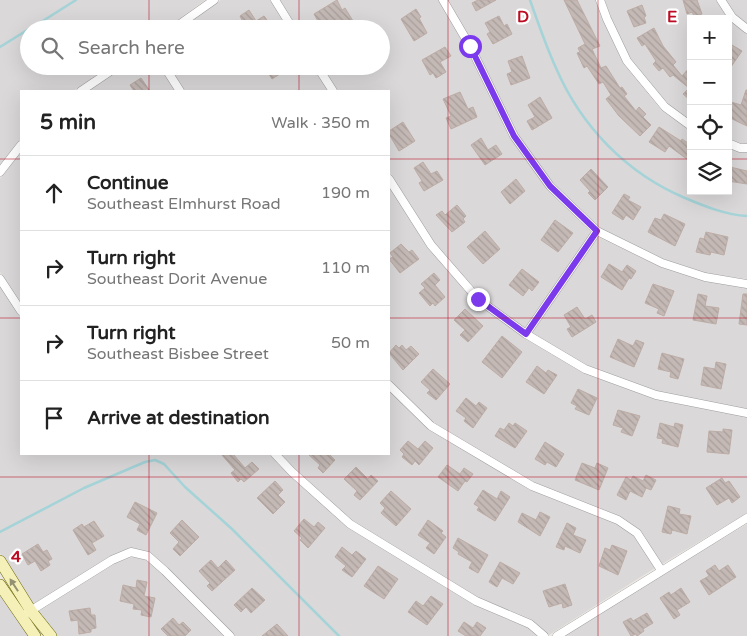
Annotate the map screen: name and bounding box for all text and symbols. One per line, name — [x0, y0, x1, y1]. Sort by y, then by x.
text: D — [517, 7, 529, 27]
text: E — [667, 7, 677, 27]
map controls — [687, 15, 732, 195]
button: + — [687, 15, 732, 60]
search box — [20, 20, 390, 75]
icon: search — [38, 34, 66, 62]
route start — [459, 35, 482, 58]
text: Search here — [78, 37, 185, 59]
button: − — [687, 60, 732, 105]
button: locate — [687, 105, 732, 150]
text: 5 min — [40, 110, 96, 135]
text: Walk · 350 m — [271, 113, 370, 133]
button: layers — [687, 150, 732, 195]
text: Continue — [87, 172, 169, 194]
icon: ahead — [40, 179, 68, 207]
text: 190 m — [321, 183, 370, 203]
text: Southeast Elmhurst Road — [87, 194, 281, 214]
text: Turn right — [87, 247, 175, 269]
icon: right — [40, 254, 68, 282]
text: 110 m — [321, 258, 370, 278]
text: Southeast Dorit Avenue — [87, 269, 267, 289]
route end — [467, 288, 490, 311]
text: Turn right — [87, 322, 175, 344]
icon: right — [40, 329, 68, 357]
text: 50 m — [331, 333, 370, 353]
text: Southeast Bisbee Street — [87, 344, 269, 364]
icon: arrive — [40, 404, 68, 432]
text: Arrive at destination — [87, 407, 270, 429]
text: 4 — [11, 547, 21, 567]
one-way arrow — [9, 579, 19, 592]

